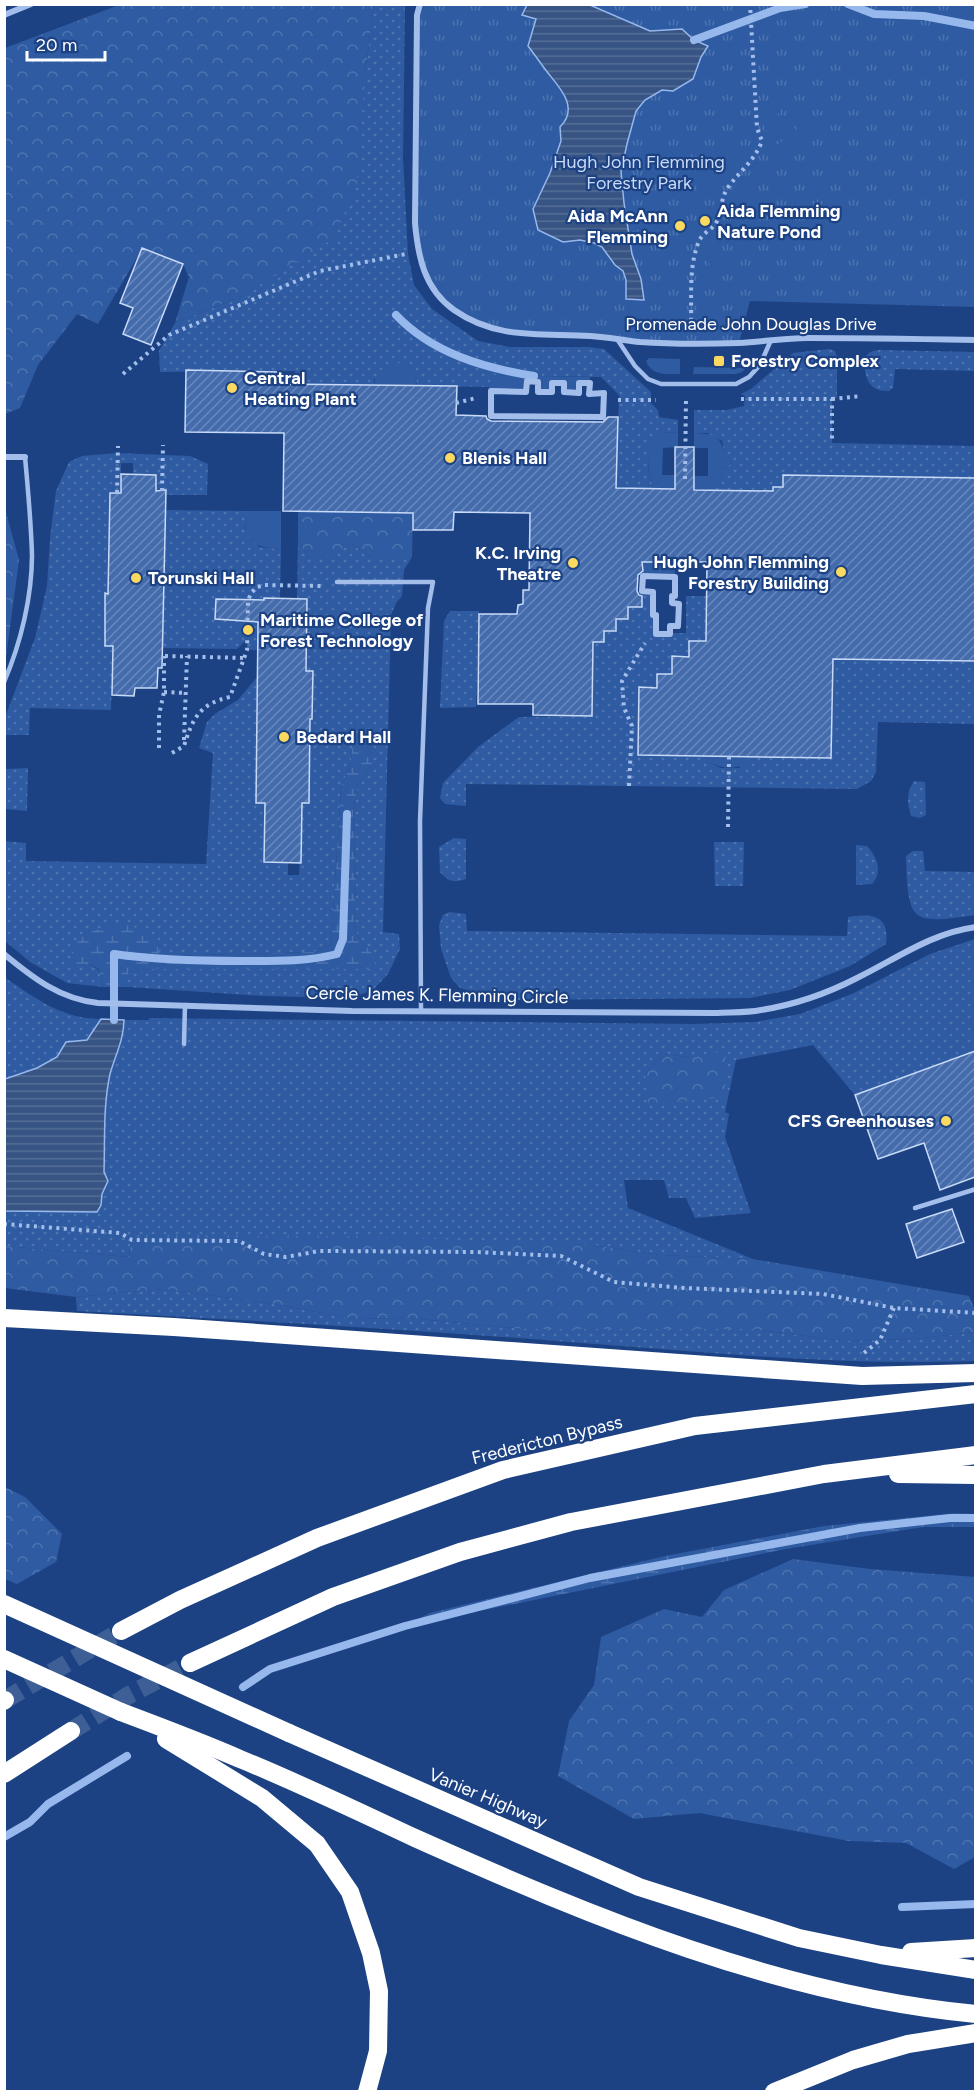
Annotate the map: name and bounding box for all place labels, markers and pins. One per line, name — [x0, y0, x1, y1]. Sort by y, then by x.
place label: Aida Flemming Nature Pond — [717, 200, 841, 243]
place label: Aida McAnn Flemming — [567, 205, 668, 248]
marker: Aida Flemming Nature Pond — [698, 214, 712, 228]
marker: Aida McAnn Flemming — [673, 219, 687, 233]
place label: Forestry Complex — [731, 350, 879, 372]
marker: Forestry Complex — [712, 354, 726, 368]
place label: Central Heating Plant — [244, 367, 357, 410]
marker: Central Heating Plant — [225, 381, 239, 395]
place label: Blenis Hall — [462, 447, 547, 469]
marker: Blenis Hall — [443, 451, 457, 465]
place label: K.C. Irving Theatre — [475, 542, 561, 585]
place label: Hugh John Flemming Forestry Building — [653, 551, 829, 594]
marker: K.C. Irving Theatre — [566, 556, 580, 570]
marker: Hugh John Flemming Forestry Building — [834, 565, 848, 579]
place label: Torunski Hall — [148, 567, 254, 589]
marker: Torunski Hall — [129, 571, 143, 585]
place label: Maritime College of Forest Technology — [260, 609, 424, 652]
marker: Maritime College of Forest Technology — [241, 623, 255, 637]
place label: Bedard Hall — [296, 726, 391, 748]
marker: Bedard Hall — [277, 730, 291, 744]
place label: CFS Greenhouses — [788, 1110, 935, 1132]
marker: CFS Greenhouses — [939, 1114, 953, 1128]

